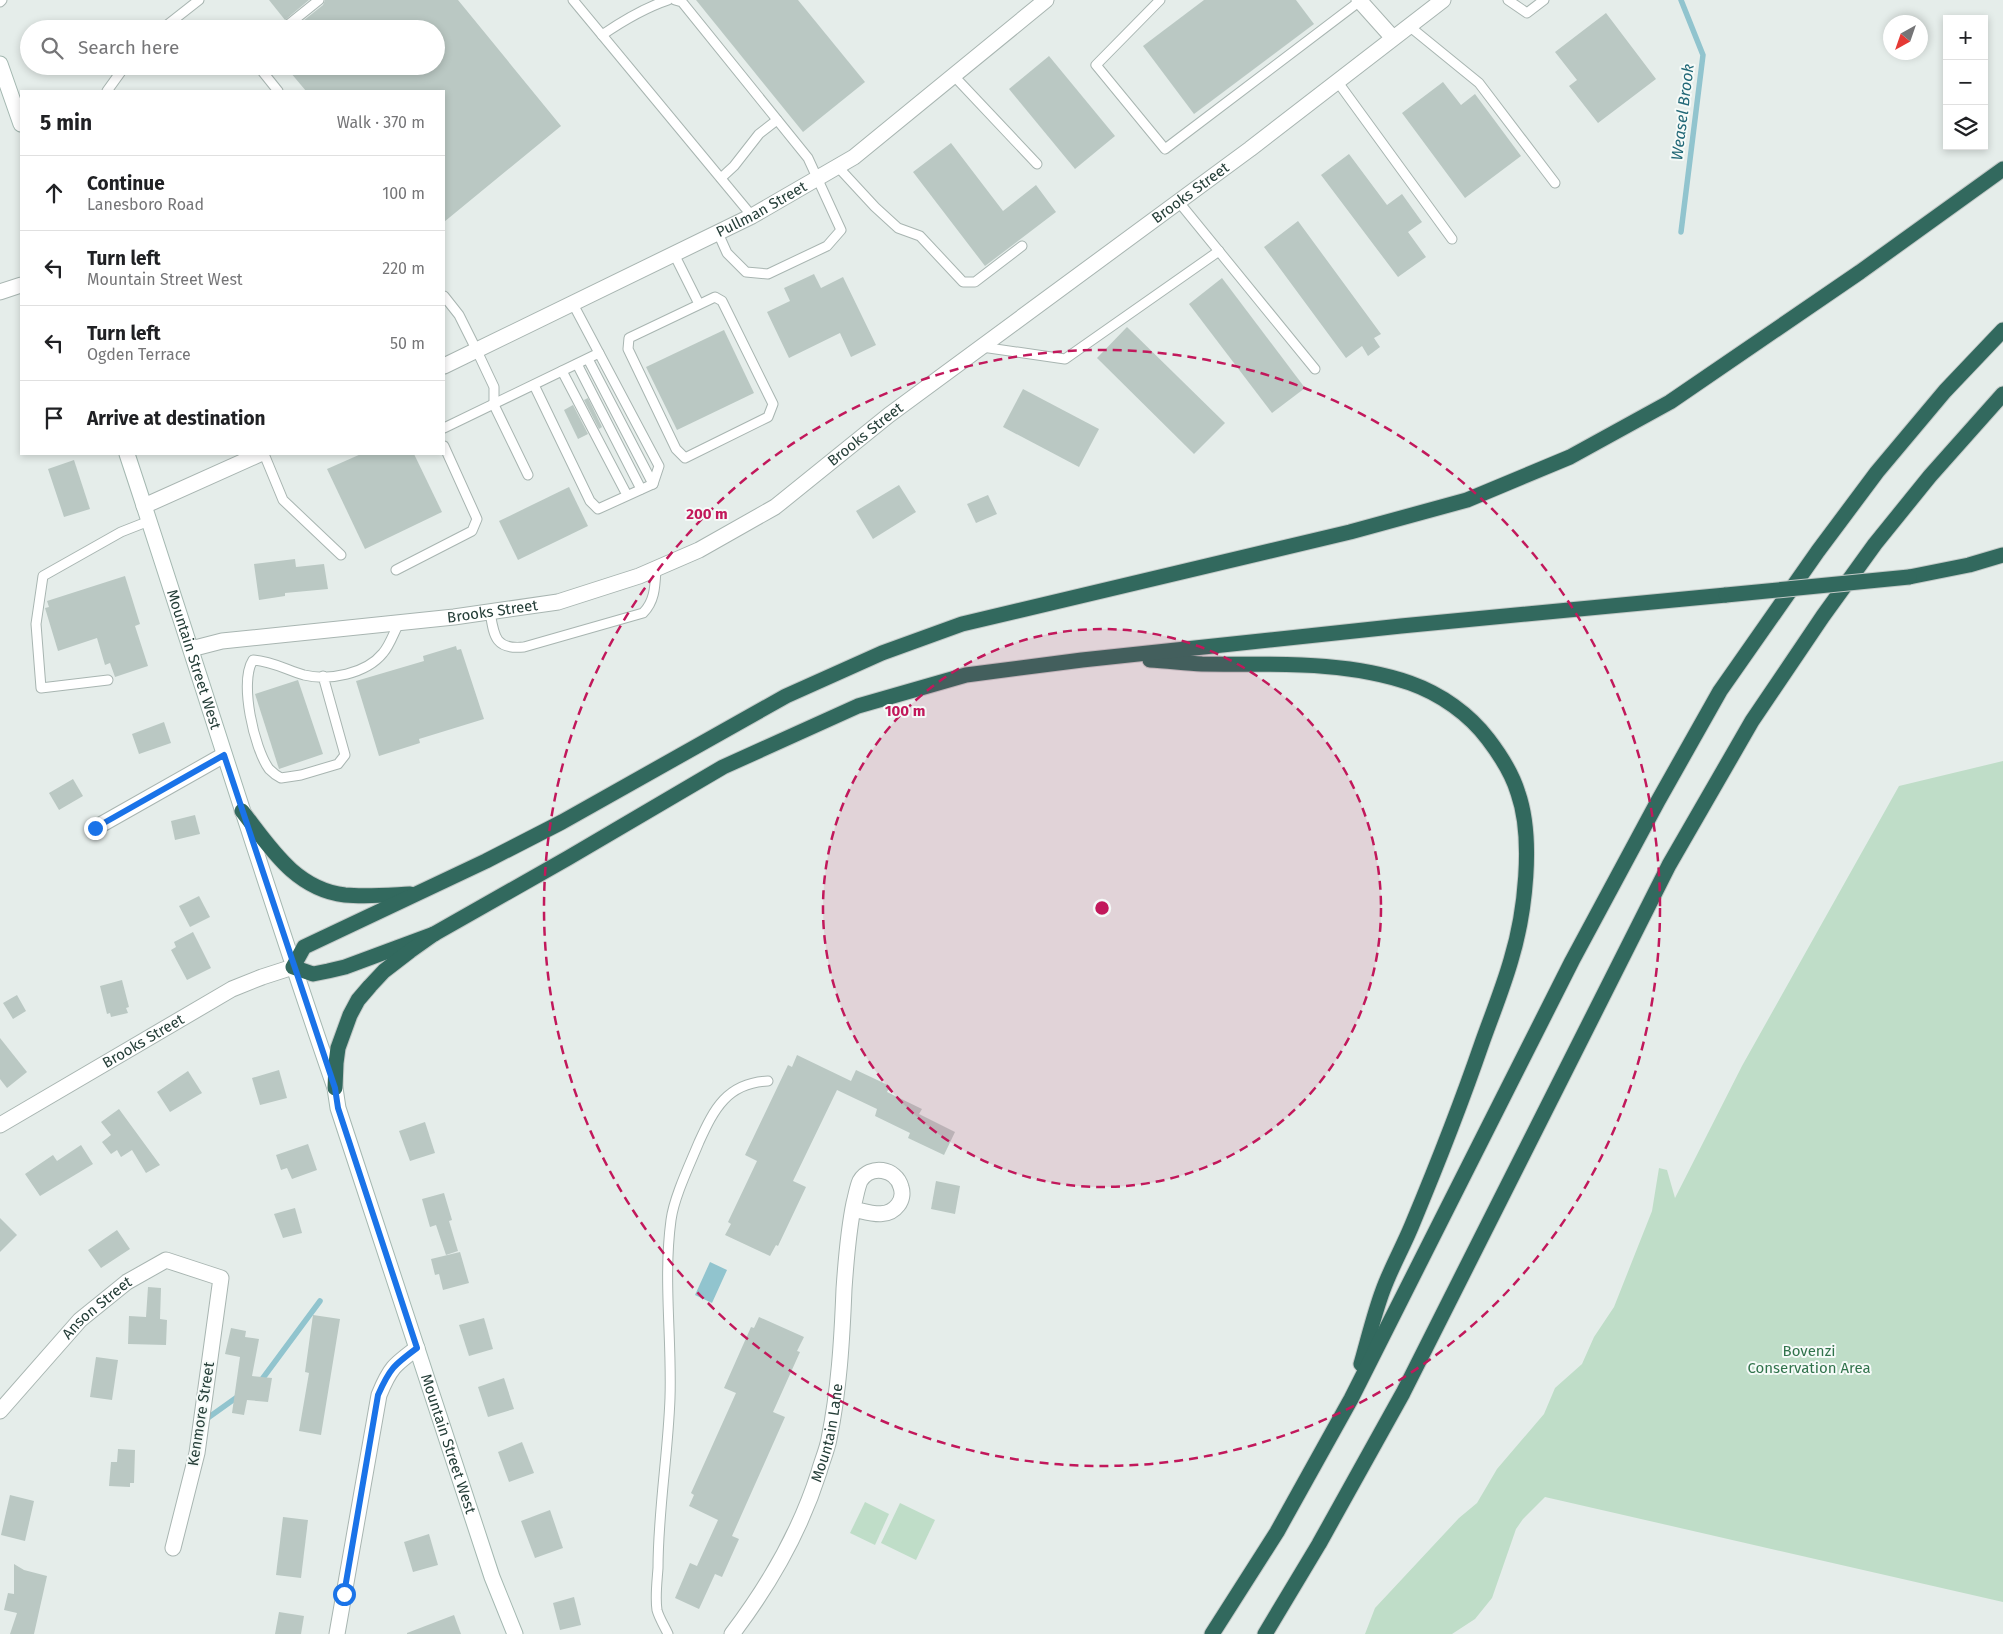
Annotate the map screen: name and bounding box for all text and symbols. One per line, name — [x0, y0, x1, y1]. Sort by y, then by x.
north arrow — [1883, 15, 1928, 60]
map controls — [1943, 15, 1988, 150]
button: + — [1943, 15, 1988, 60]
search box — [20, 20, 445, 75]
icon: search — [38, 34, 66, 62]
text: Search here — [78, 36, 179, 59]
button: − — [1943, 60, 1988, 105]
water label: Weasel Brook — [1667, 62, 1698, 161]
button: layers — [1943, 105, 1988, 150]
text: 5 min — [40, 110, 92, 136]
text: Walk · 370 m — [337, 113, 425, 132]
street label: Brooks Street — [1148, 158, 1233, 227]
text: Continue — [87, 172, 165, 195]
street label: Pullman Street — [713, 177, 810, 241]
icon: ahead — [40, 179, 68, 207]
text: 100 m — [382, 184, 425, 203]
text: Lanesboro Road — [87, 195, 204, 214]
text: Turn left — [87, 247, 161, 270]
icon: left — [40, 254, 68, 282]
text: 220 m — [382, 259, 425, 278]
text: Mountain Street West — [87, 270, 243, 289]
text: Turn left — [87, 322, 161, 345]
icon: left — [40, 329, 68, 357]
text: 50 m — [390, 334, 425, 353]
text: Ogden Terrace — [87, 345, 191, 364]
street label: Brooks Street — [824, 398, 907, 470]
icon: arrive — [40, 404, 68, 432]
text: Arrive at destination — [87, 407, 266, 430]
text: 200 m — [686, 505, 728, 523]
street label: Mountain Street West — [163, 587, 225, 732]
street label: Brooks Street — [446, 596, 539, 627]
text: 100 m — [885, 702, 925, 720]
route end — [84, 817, 107, 840]
centre of rings — [1093, 899, 1111, 917]
street label: Brooks Street — [99, 1010, 188, 1072]
street label: Anson Street — [58, 1272, 135, 1343]
park label: Bovenzi Conservation Area — [1747, 1342, 1871, 1377]
street label: Kenmore Street — [184, 1360, 218, 1467]
street label: Mountain Street West — [417, 1372, 480, 1517]
street label: Mountain Lane — [807, 1382, 847, 1485]
route start — [333, 1583, 356, 1606]

